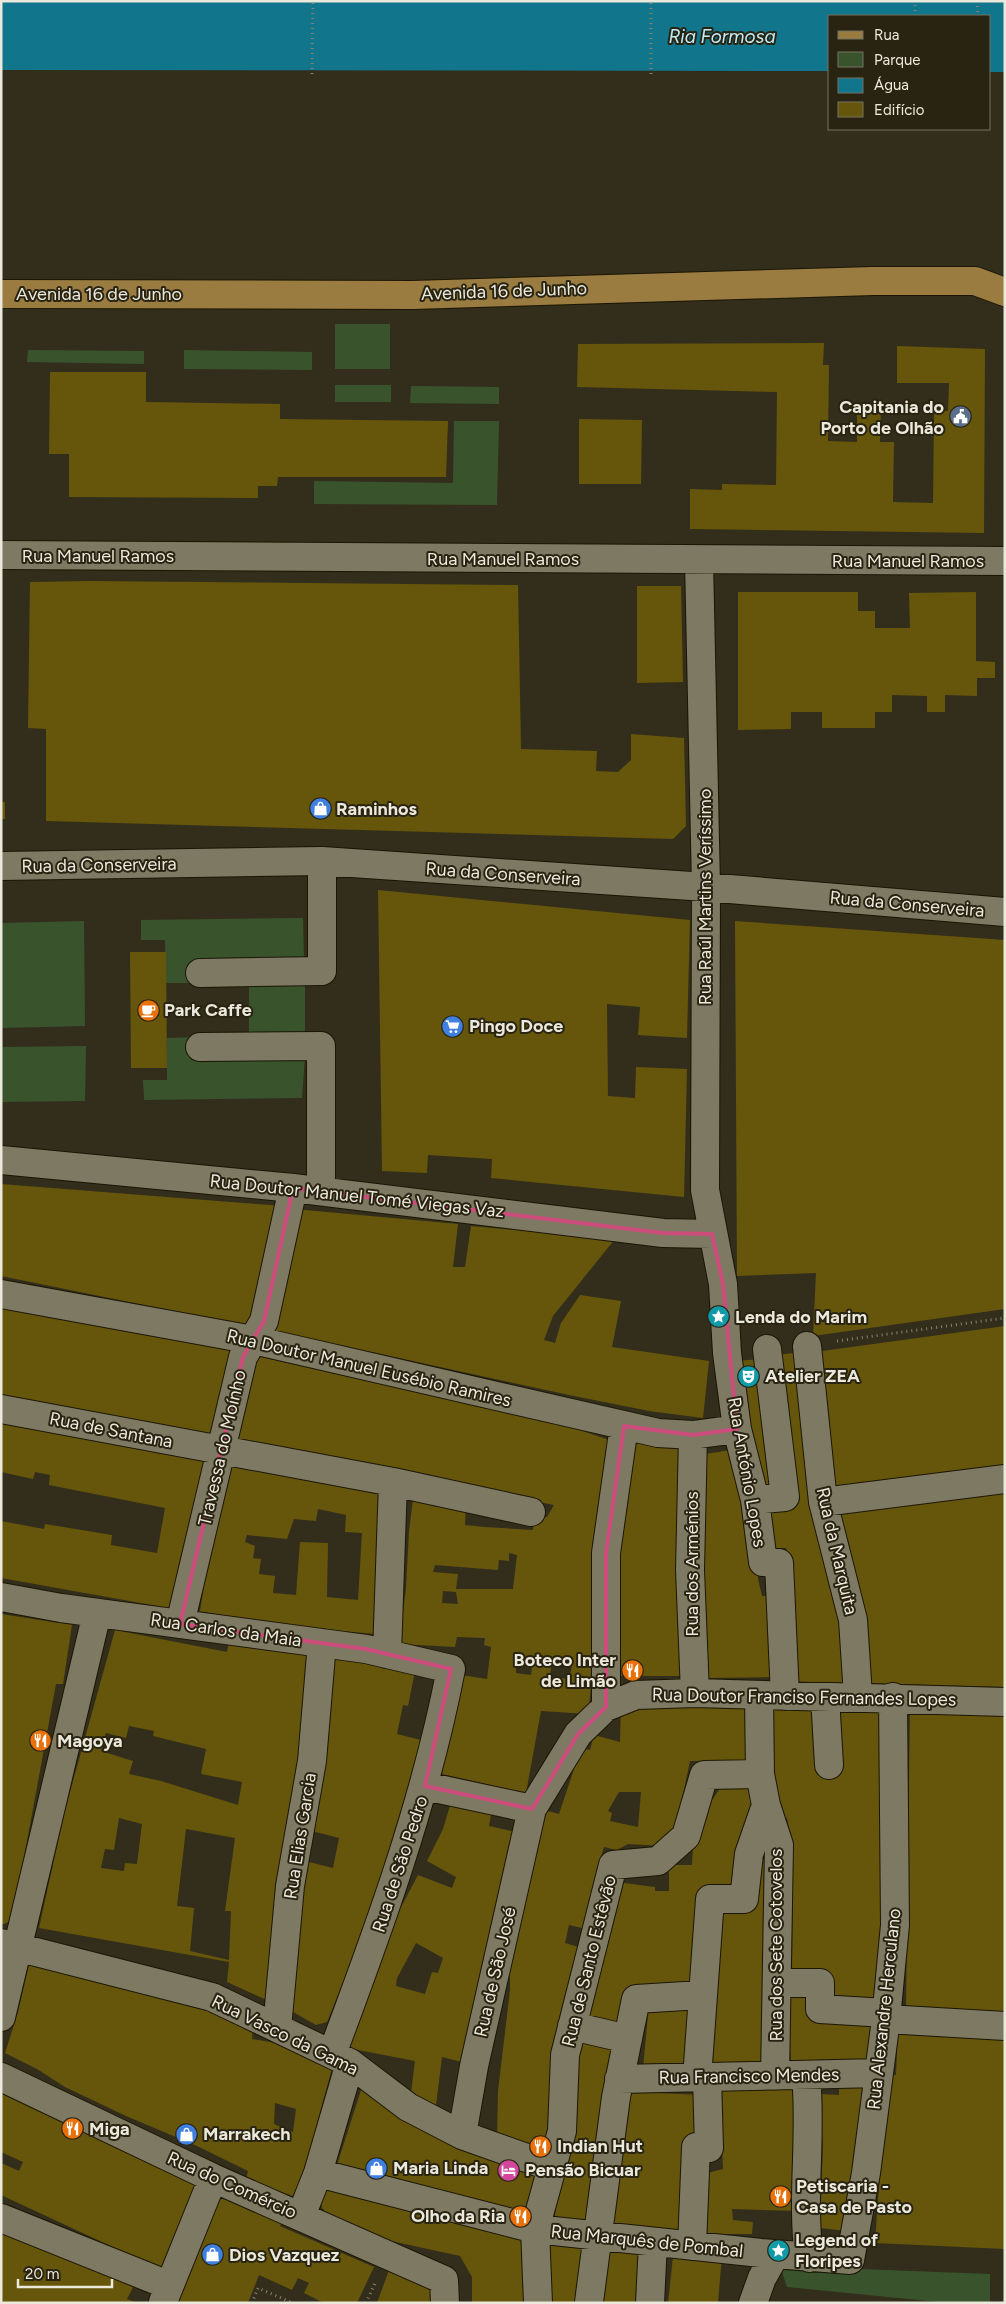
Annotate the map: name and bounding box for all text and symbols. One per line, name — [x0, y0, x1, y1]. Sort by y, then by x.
legend — [828, 15, 991, 130]
water label: Ria Formosa — [668, 25, 776, 48]
text: Rua — [874, 26, 899, 44]
text: Parque — [874, 51, 921, 69]
text: Água — [874, 76, 909, 94]
text: Edifício — [874, 101, 925, 119]
street label: Avenida 16 de Junho — [421, 277, 587, 305]
street label: Avenida 16 de Junho — [16, 283, 182, 305]
place label: Capitania do Porto de Olhão — [820, 396, 944, 439]
public building icon: Capitania do Porto de Olhão — [948, 405, 972, 429]
street label: Rua Manuel Ramos — [22, 545, 174, 567]
street label: Rua Manuel Ramos — [427, 548, 579, 570]
street label: Rua Manuel Ramos — [832, 550, 984, 572]
street label: Rua Raúl Martins Veríssimo — [694, 789, 716, 1005]
shop icon: Raminhos — [308, 797, 332, 821]
place label: Raminhos — [336, 798, 418, 820]
street label: Rua da Conserveira — [21, 853, 177, 877]
street label: Rua da Conserveira — [425, 858, 581, 890]
street label: Rua da Conserveira — [829, 886, 985, 922]
cafe icon: Park Caffe — [136, 998, 160, 1022]
place label: Park Caffe — [164, 999, 252, 1021]
supermarket icon: Pingo Doce — [441, 1014, 465, 1038]
place label: Pingo Doce — [469, 1015, 563, 1037]
street label: Rua Doutor Manuel Tomé Viegas Vaz — [209, 1170, 505, 1222]
place icon: Lenda do Marim — [707, 1305, 731, 1329]
place label: Lenda do Marim — [735, 1306, 867, 1328]
street label: Rua Doutor Manuel Eusébio Ramires — [225, 1325, 513, 1411]
theatre icon: Atelier ZEA — [737, 1364, 761, 1388]
place label: Atelier ZEA — [765, 1365, 860, 1387]
street label: Travessa do Moínho — [193, 1368, 251, 1528]
street label: Rua António Lopes — [723, 1395, 771, 1549]
street label: Rua de Santana — [47, 1407, 175, 1453]
street label: Rua da Marquita — [812, 1485, 862, 1617]
street label: Rua dos Arménios — [681, 1491, 703, 1637]
street label: Rua Carlos da Maia — [149, 1609, 303, 1651]
place label: Boteco Inter de Limão — [514, 1649, 616, 1692]
restaurant icon: Boteco Inter de Limão — [620, 1658, 644, 1682]
street label: Rua Doutor Franciso Fernandes Lopes — [652, 1683, 956, 1711]
restaurant icon: Magoya — [29, 1729, 53, 1753]
place label: Magoya — [57, 1730, 123, 1752]
street label: Rua Elias Garcia — [279, 1771, 321, 1901]
street label: Rua de São Pedro — [368, 1793, 432, 1935]
street label: Rua dos Sete Cotovelos — [765, 1849, 787, 2041]
street label: Rua de Santo Estêvão — [557, 1873, 621, 2049]
street label: Rua de São José — [469, 1905, 521, 2039]
street label: Rua Alexandre Herculano — [862, 1907, 906, 2111]
street label: Rua Vasco da Gama — [208, 1990, 362, 2080]
street label: Rua Francisco Mendes — [659, 2063, 839, 2089]
restaurant icon: Miga — [61, 2117, 85, 2141]
place label: Miga — [89, 2118, 130, 2140]
shop icon: Marrakech — [175, 2122, 199, 2146]
place label: Marrakech — [203, 2123, 291, 2145]
restaurant icon: Indian Hut — [529, 2134, 553, 2158]
place label: Indian Hut — [557, 2135, 643, 2157]
street label: Rua do Comércio — [164, 2147, 300, 2223]
shop icon: Maria Linda — [365, 2156, 389, 2180]
place label: Maria Linda — [393, 2157, 488, 2179]
hotel icon: Pensão Bicuar — [497, 2158, 521, 2182]
place label: Pensão Bicuar — [525, 2159, 641, 2181]
place label: Petiscaria - Casa de Pasto — [796, 2175, 912, 2218]
restaurant icon: Petiscaria - Casa de Pasto — [768, 2184, 792, 2208]
restaurant icon: Olho da Ria — [509, 2204, 533, 2228]
place label: Olho da Ria — [411, 2205, 505, 2227]
street label: Rua Marquês de Pombal — [550, 2220, 744, 2262]
place label: Legend of Floripes — [795, 2229, 879, 2272]
place icon: Legend of Floripes — [767, 2238, 791, 2262]
shop icon: Dios Vazquez — [201, 2243, 225, 2267]
place label: Dios Vazquez — [229, 2244, 340, 2266]
scale bar — [18, 2256, 111, 2288]
text: 20 m — [25, 2265, 59, 2283]

